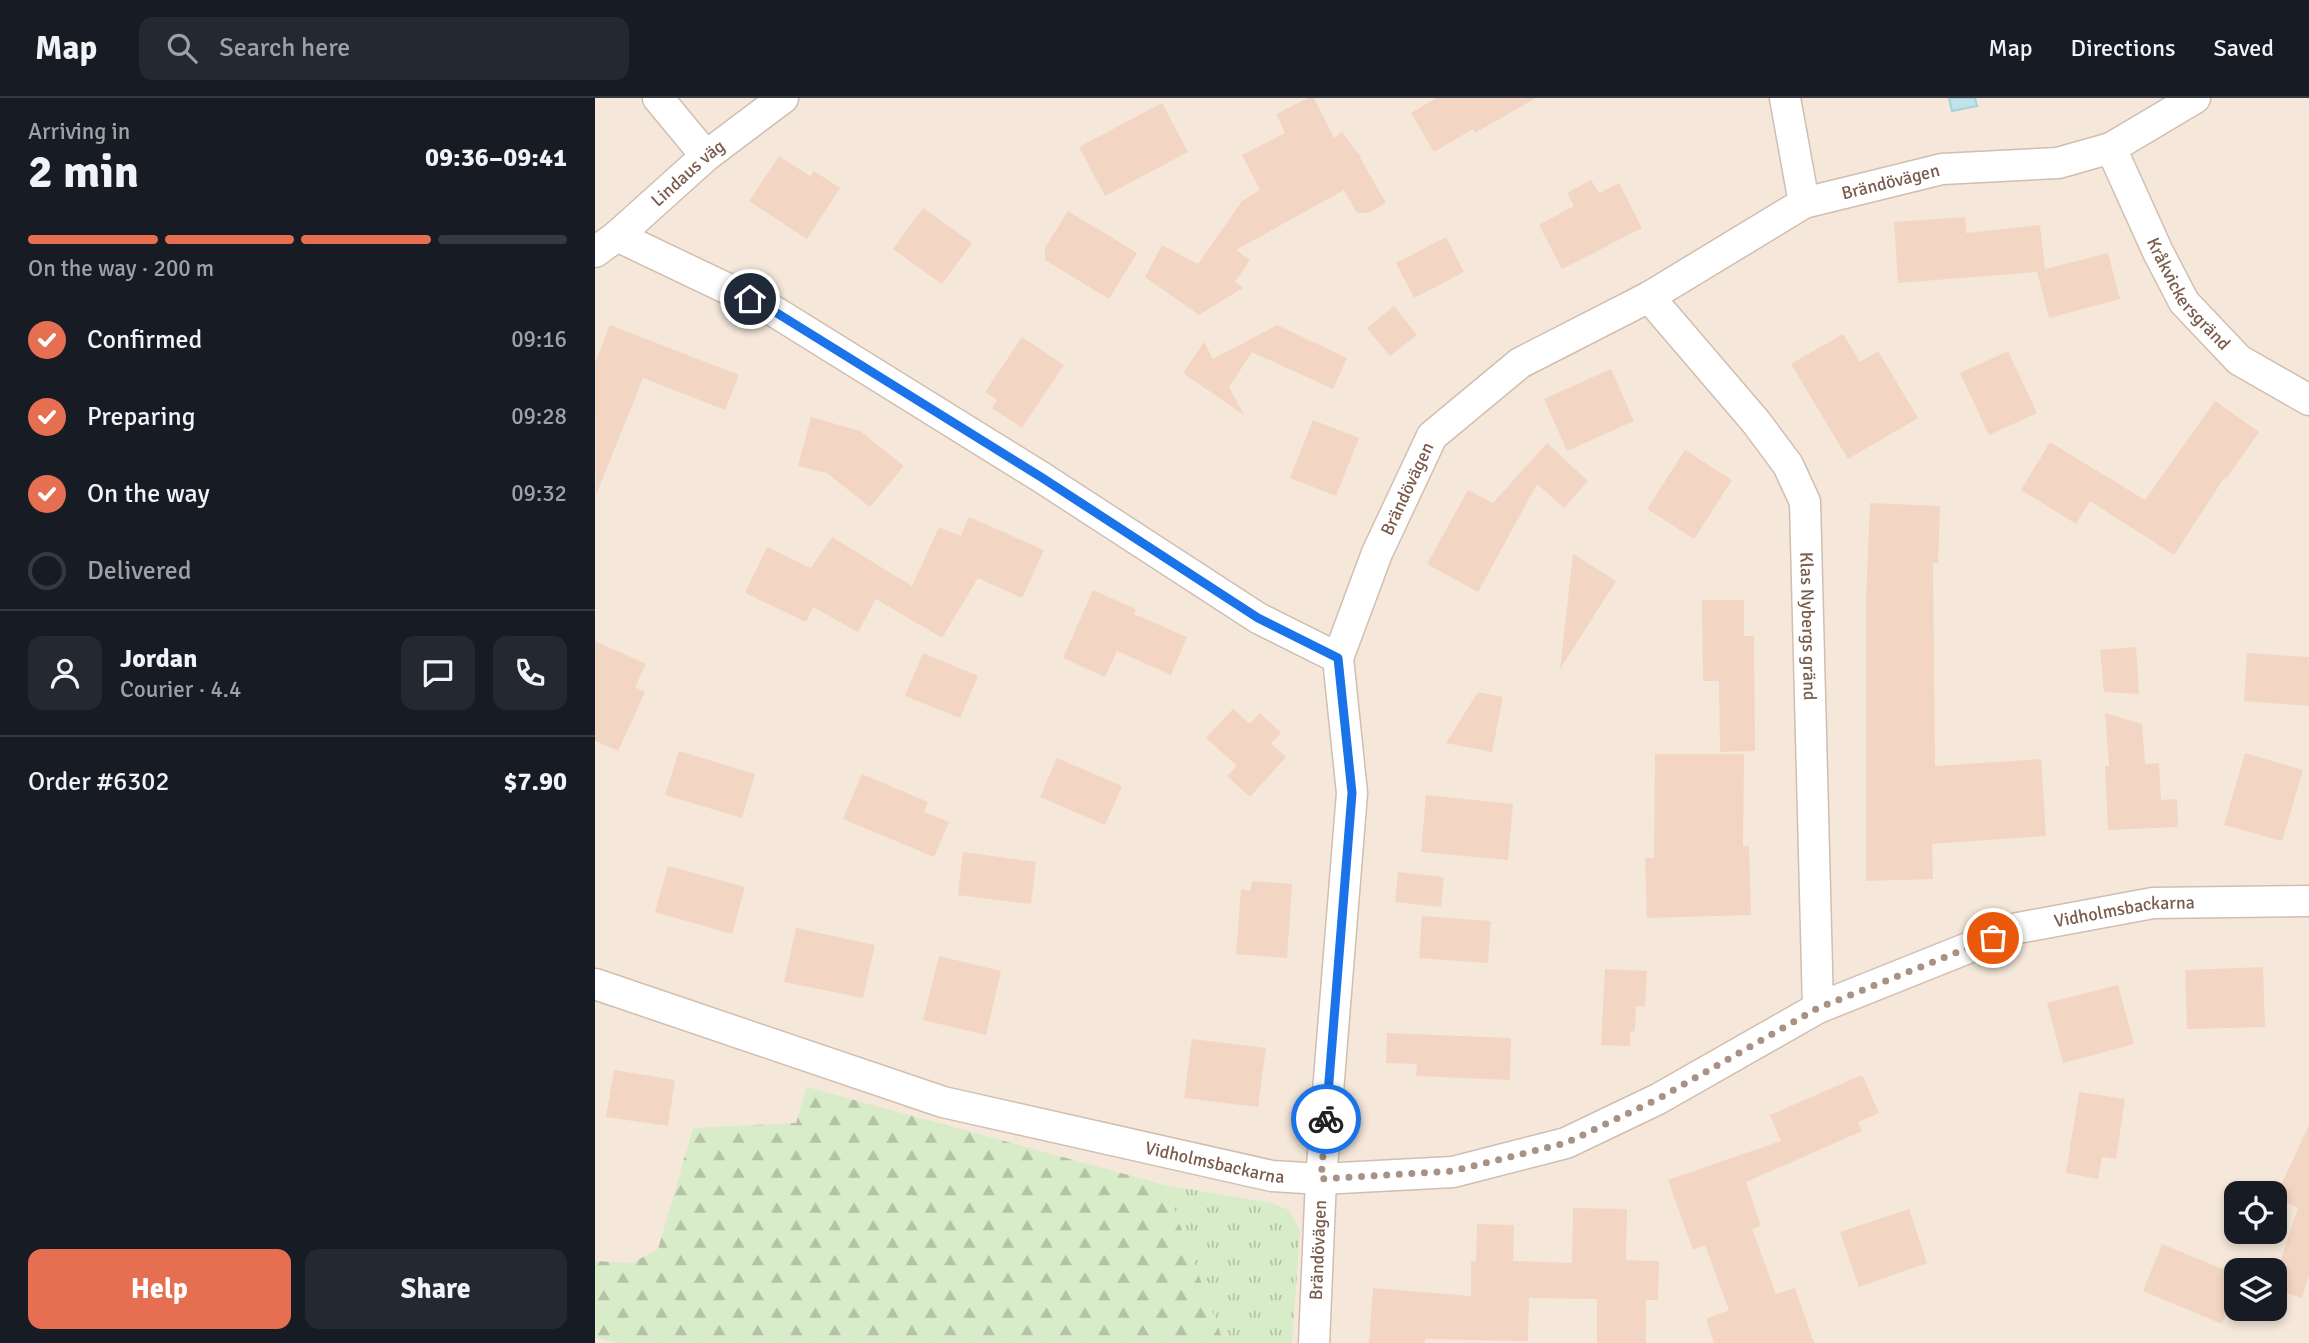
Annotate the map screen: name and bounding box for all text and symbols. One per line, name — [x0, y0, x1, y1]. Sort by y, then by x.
search box — [139, 17, 629, 80]
text: Map — [35, 28, 97, 69]
icon: search — [163, 29, 201, 67]
text: Search here — [219, 32, 350, 64]
text: Map — [1988, 33, 2033, 63]
text: Directions — [2071, 33, 2176, 63]
text: Saved — [2214, 33, 2274, 63]
text: Arriving in — [28, 117, 130, 146]
street label: Lindaus väg — [646, 135, 729, 211]
text: 09:36–09:41 — [425, 142, 567, 174]
text: 2 min — [28, 144, 139, 200]
street label: Brändövägen — [1839, 159, 1942, 204]
street label: Kråkvickersgränd — [2142, 234, 2235, 355]
text: On the way · 200 m — [28, 254, 214, 283]
pin — [720, 269, 780, 329]
icon: home — [731, 280, 769, 318]
icon: check — [28, 321, 66, 359]
text: Confirmed — [87, 324, 202, 356]
text: 09:16 — [511, 325, 567, 354]
icon: check — [28, 398, 66, 436]
text: Preparing — [87, 401, 195, 433]
text: 09:28 — [511, 402, 567, 431]
street label: Brändövägen — [1376, 439, 1438, 539]
icon: check — [28, 475, 66, 513]
text: On the way — [87, 478, 210, 510]
text: 09:32 — [511, 479, 567, 508]
street label: Klas Nybergs gränd — [1795, 552, 1821, 701]
text: Delivered — [87, 555, 192, 587]
button: person — [28, 636, 102, 710]
button: chat — [401, 636, 475, 710]
button: phone — [493, 636, 567, 710]
text: Jordan — [120, 643, 197, 675]
text: Courier · 4.4 — [120, 675, 241, 704]
text: Order #6302 — [28, 766, 169, 798]
text: $7.90 — [503, 766, 567, 798]
street label: Vidholmsbackarna — [2052, 891, 2195, 932]
pin — [1963, 908, 2023, 968]
icon: bag — [1974, 919, 2012, 957]
courier — [1291, 1084, 1361, 1154]
icon: bike — [1307, 1100, 1345, 1138]
street label: Vidholmsbackarna — [1143, 1137, 1285, 1188]
map controls — [2224, 1181, 2287, 1321]
button: locate — [2224, 1181, 2287, 1244]
street label: Brändövägen — [1305, 1199, 1331, 1301]
button: Help — [28, 1249, 291, 1329]
button: Share — [305, 1249, 567, 1329]
button: layers — [2224, 1258, 2287, 1321]

